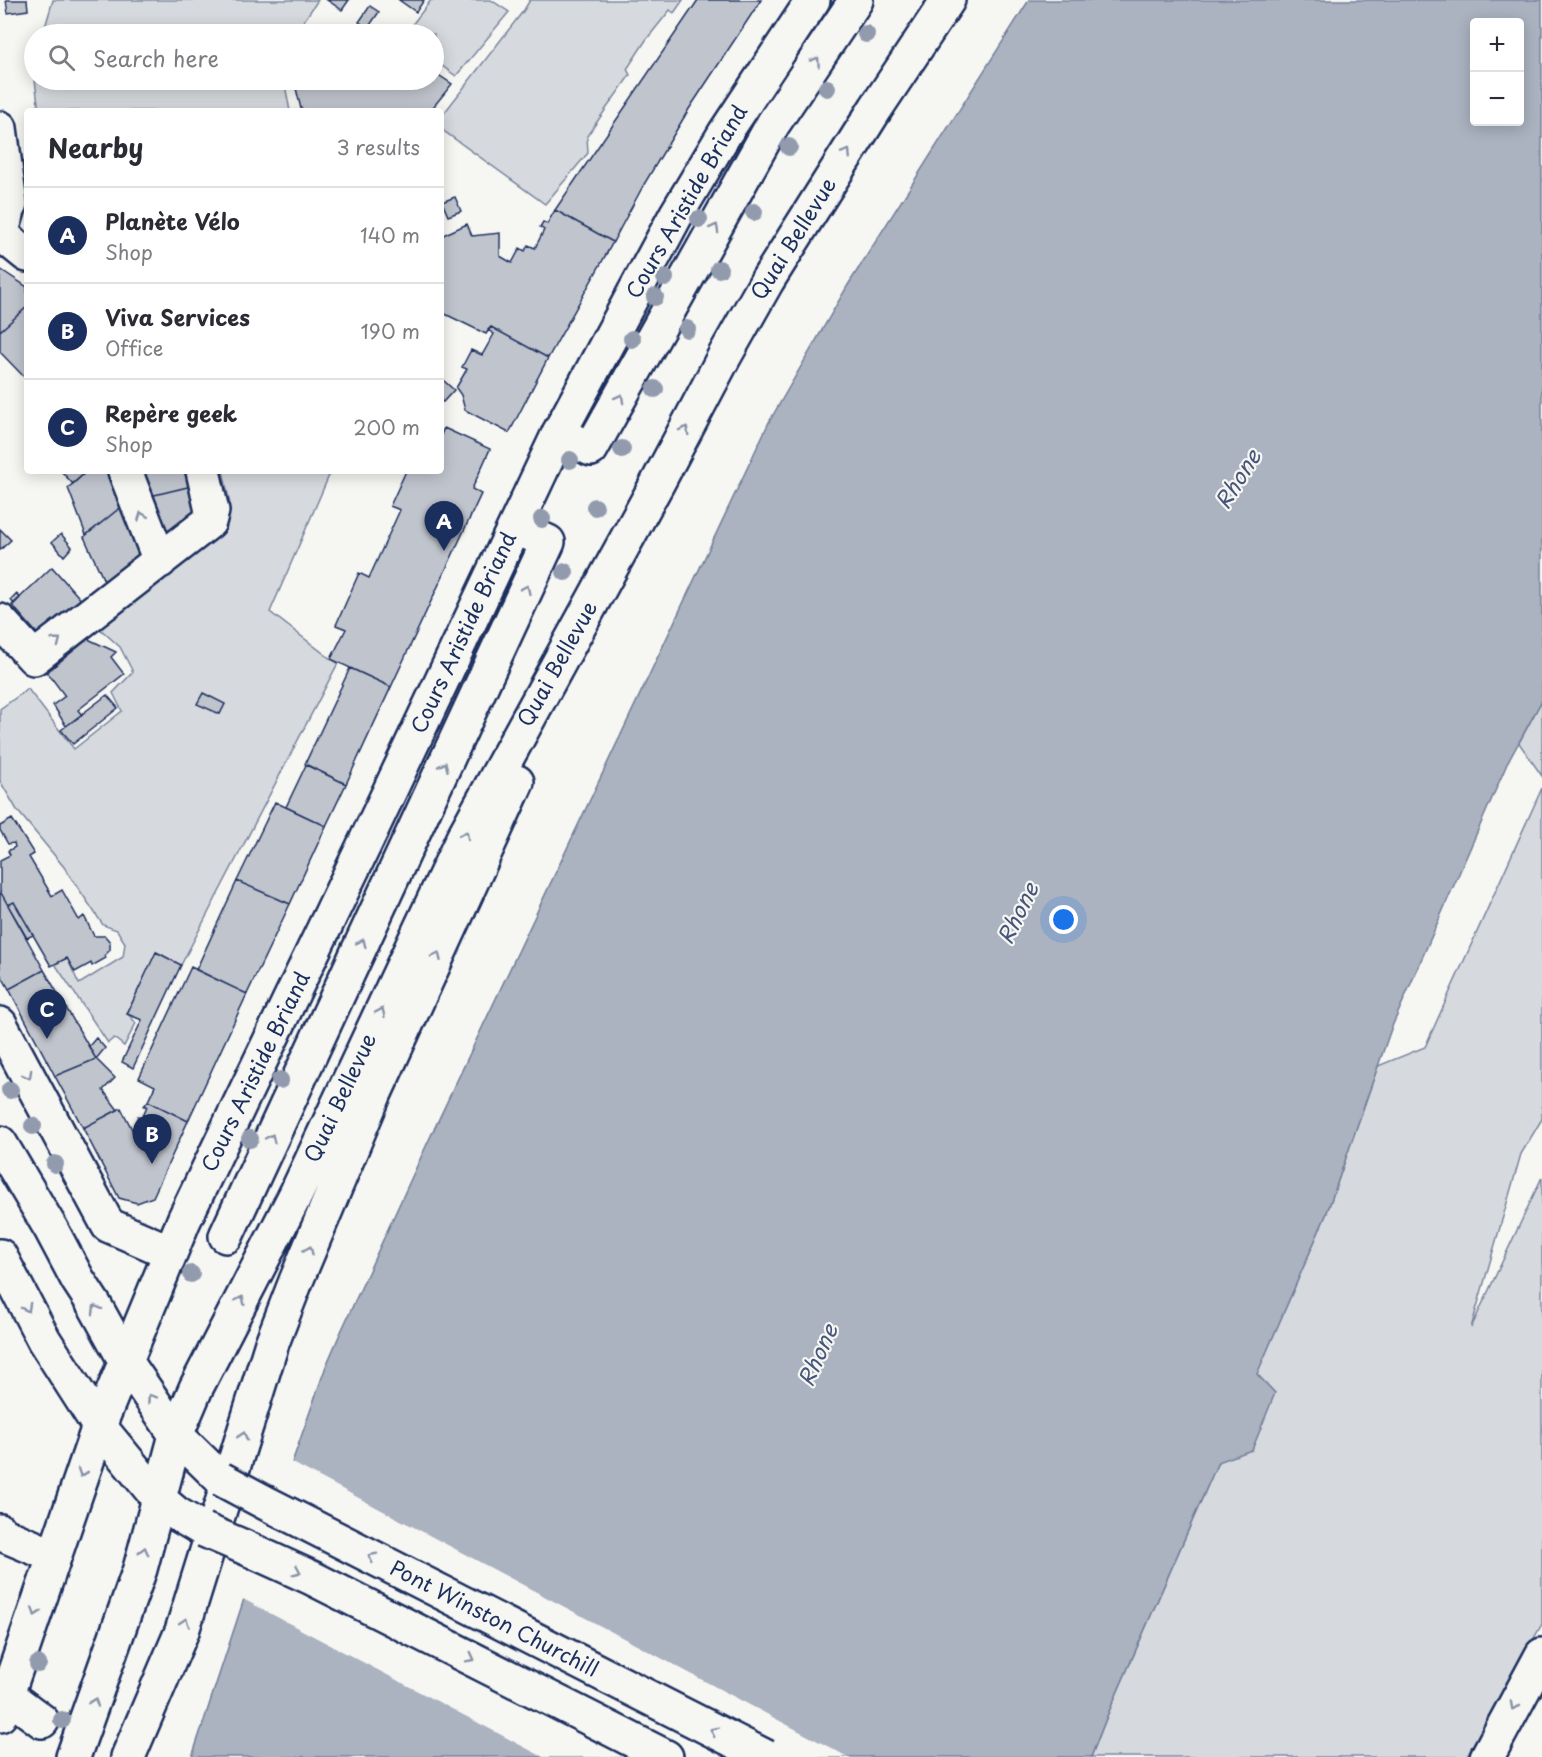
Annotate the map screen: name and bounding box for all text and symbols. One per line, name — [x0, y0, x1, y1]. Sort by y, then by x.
map controls — [1470, 18, 1524, 126]
button: + — [1470, 18, 1524, 72]
search box — [24, 24, 444, 90]
icon: search — [45, 41, 78, 74]
text: Search here — [93, 41, 219, 74]
one-way arrow — [808, 56, 819, 67]
button: − — [1470, 72, 1524, 126]
street label: Cours Aristide Briand — [617, 98, 754, 304]
text: Nearby — [48, 128, 143, 167]
text: 3 results — [337, 132, 420, 162]
one-way arrow — [840, 149, 851, 160]
street label: Quai Bellevue — [742, 170, 843, 306]
text: Planète Vélo — [105, 204, 240, 237]
text: A — [60, 220, 75, 250]
text: 140 m — [360, 220, 420, 250]
one-way arrow — [708, 224, 719, 234]
text: Shop — [105, 237, 153, 267]
text: Viva Services — [105, 300, 250, 333]
text: B — [61, 316, 74, 346]
text: 190 m — [361, 316, 420, 346]
text: Office — [105, 333, 163, 363]
one-way arrow — [613, 394, 624, 404]
text: Repère geek — [105, 396, 237, 429]
text: C — [60, 412, 75, 442]
text: 200 m — [353, 412, 420, 442]
one-way arrow — [678, 426, 689, 437]
text: Shop — [105, 429, 153, 459]
water label: Rhone — [1206, 441, 1268, 515]
pin: A — [424, 502, 464, 551]
one-way arrow — [137, 511, 149, 522]
street label: Cours Aristide Briand — [401, 526, 523, 738]
one-way arrow — [519, 584, 531, 595]
street label: Quai Bellevue — [508, 594, 604, 732]
one-way arrow — [50, 637, 61, 648]
one-way arrow — [437, 761, 449, 772]
one-way arrow — [457, 831, 469, 842]
water label: Rhone — [988, 875, 1046, 949]
your location — [1049, 905, 1078, 934]
one-way arrow — [355, 938, 367, 949]
one-way arrow — [430, 951, 442, 962]
street label: Cours Aristide Briand — [192, 965, 317, 1177]
pin: C — [28, 990, 66, 1039]
one-way arrow — [374, 1007, 386, 1018]
street label: Quai Bellevue — [295, 1027, 383, 1167]
one-way arrow — [21, 1069, 32, 1080]
pin: B — [132, 1114, 172, 1164]
one-way arrow — [264, 1134, 276, 1145]
one-way arrow — [302, 1245, 314, 1256]
one-way arrow — [234, 1296, 245, 1307]
one-way arrow — [20, 1302, 31, 1312]
one-way arrow — [92, 1305, 104, 1315]
water label: Rhone — [788, 1317, 845, 1391]
one-way arrow — [147, 1393, 158, 1404]
one-way arrow — [236, 1431, 248, 1442]
one-way arrow — [77, 1467, 90, 1478]
one-way arrow — [137, 1547, 149, 1557]
street label: Pont Winston Churchill — [385, 1551, 605, 1684]
one-way arrow — [367, 1552, 378, 1564]
one-way arrow — [290, 1563, 301, 1575]
one-way arrow — [30, 1606, 43, 1617]
one-way arrow — [178, 1617, 190, 1628]
one-way arrow — [465, 1651, 476, 1662]
one-way arrow — [86, 1697, 99, 1708]
one-way arrow — [1510, 1700, 1521, 1710]
one-way arrow — [710, 1726, 721, 1738]

